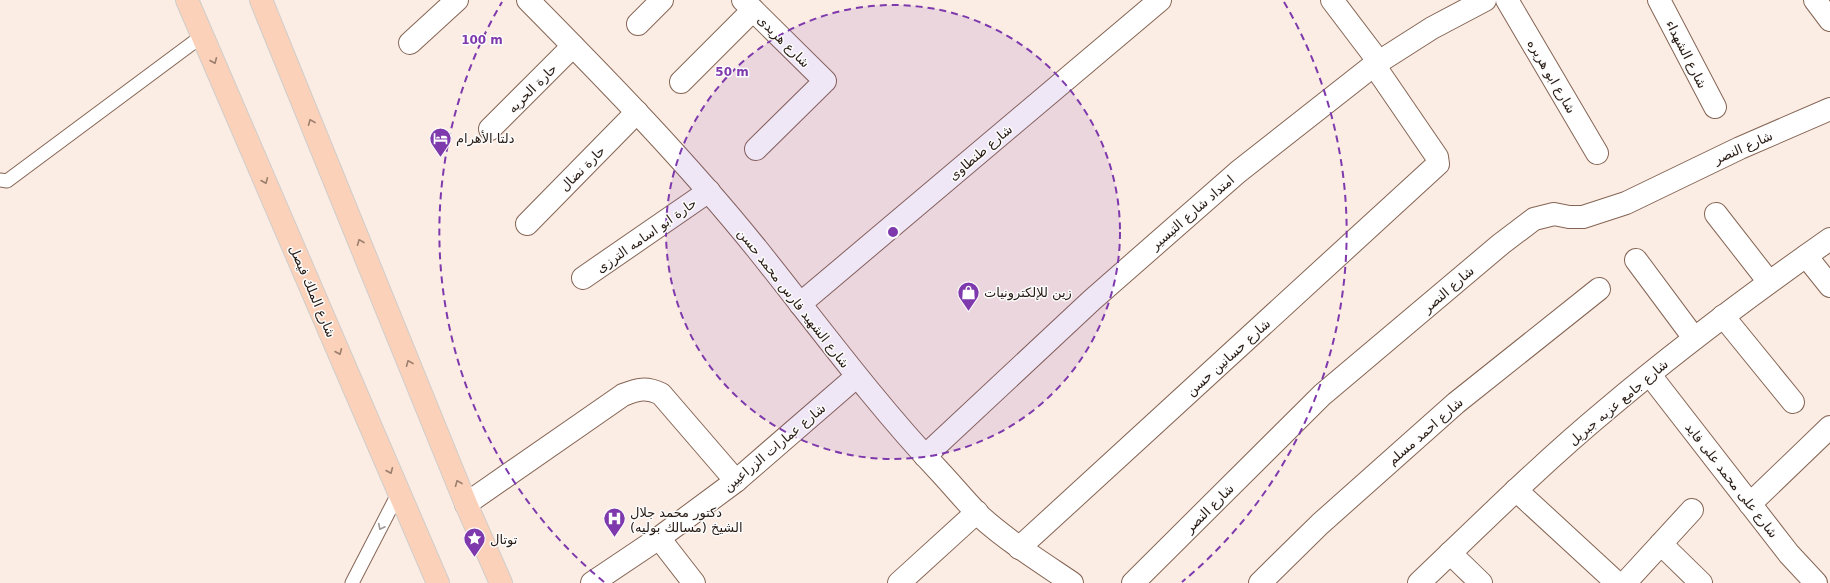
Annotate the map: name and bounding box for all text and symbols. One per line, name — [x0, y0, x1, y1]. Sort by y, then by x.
street label: شارع هريدى — [754, 12, 813, 71]
street label: شارع الشهداء — [1662, 18, 1710, 91]
text: 100 m — [461, 33, 503, 47]
street label: شارع ابو هريره — [1524, 37, 1579, 116]
one-way arrow — [209, 58, 217, 65]
street label: حارة الحريه — [505, 61, 561, 117]
text: 50 m — [715, 65, 749, 79]
one-way arrow — [307, 118, 315, 125]
street label: شارع طنطاوى — [945, 121, 1016, 184]
hotel icon: دلتا الأهرام — [428, 125, 454, 158]
street label: شارع النصر — [1710, 128, 1775, 168]
place label: دلتا الأهرام — [456, 130, 515, 147]
street label: حارة نضال — [557, 143, 609, 195]
street label: امتداد شارع التيسير — [1147, 172, 1238, 254]
one-way arrow — [260, 176, 268, 184]
street label: حارة ابو اسامه الترزى — [593, 195, 700, 276]
centre of rings — [886, 225, 900, 239]
street label: شارع الشهيد فارس محمد حسن — [734, 226, 853, 372]
one-way arrow — [356, 239, 364, 246]
street label: شارع الملك فيصل — [285, 243, 339, 340]
street label: شارع النصر — [1419, 263, 1478, 317]
shop icon: زين للإلكترونيات — [956, 279, 982, 312]
place label: زين للإلكترونيات — [984, 285, 1072, 301]
street label: شارع حسانين حسن — [1183, 316, 1274, 400]
one-way arrow — [334, 348, 342, 355]
street label: شارع جامع عزبه جبريل — [1566, 356, 1672, 449]
one-way arrow — [405, 359, 413, 366]
street label: شارع احمد مسلم — [1385, 395, 1467, 469]
street label: شارع عمارات الزراعيين — [720, 400, 829, 495]
street label: شارع على محمد على فايد — [1681, 420, 1781, 541]
one-way arrow — [385, 467, 393, 474]
one-way arrow — [454, 480, 462, 487]
street label: شارع النصر — [1181, 481, 1238, 537]
place label: دكتور محمد جلال الشيخ (مسالك بوليه) — [630, 505, 743, 536]
hospital icon: دكتور محمد جلال الشيخ (مسالك بوليه) — [601, 506, 627, 539]
one-way arrow — [379, 523, 386, 530]
place icon: توتال — [462, 526, 488, 559]
place label: توتال — [490, 532, 518, 548]

